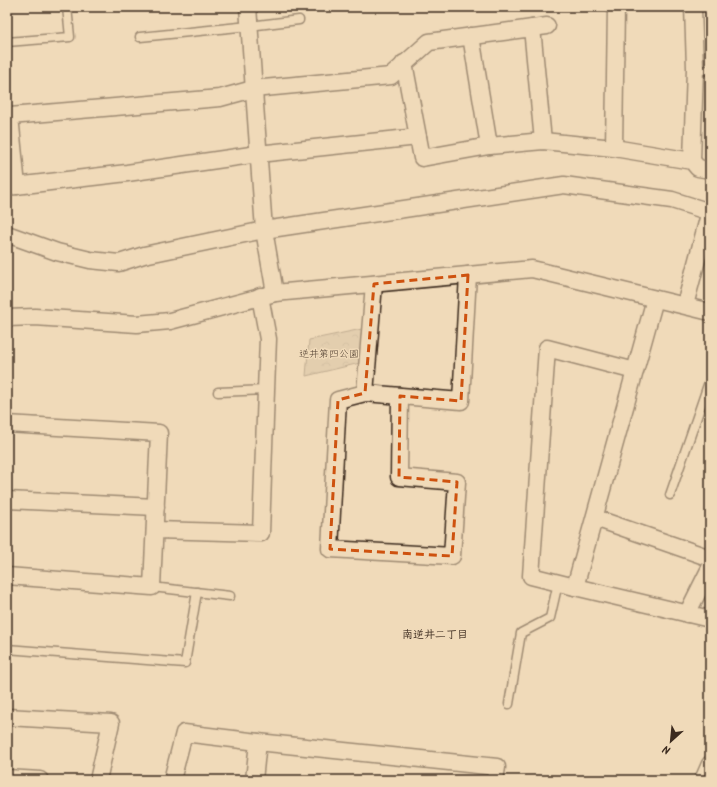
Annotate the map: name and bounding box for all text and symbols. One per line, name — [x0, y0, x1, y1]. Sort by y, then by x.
park label: 逆井第四公園 — [299, 346, 359, 362]
district label: 南逆井二丁目 — [402, 626, 468, 644]
north arrow — [651, 721, 691, 761]
text: N — [660, 739, 674, 759]

